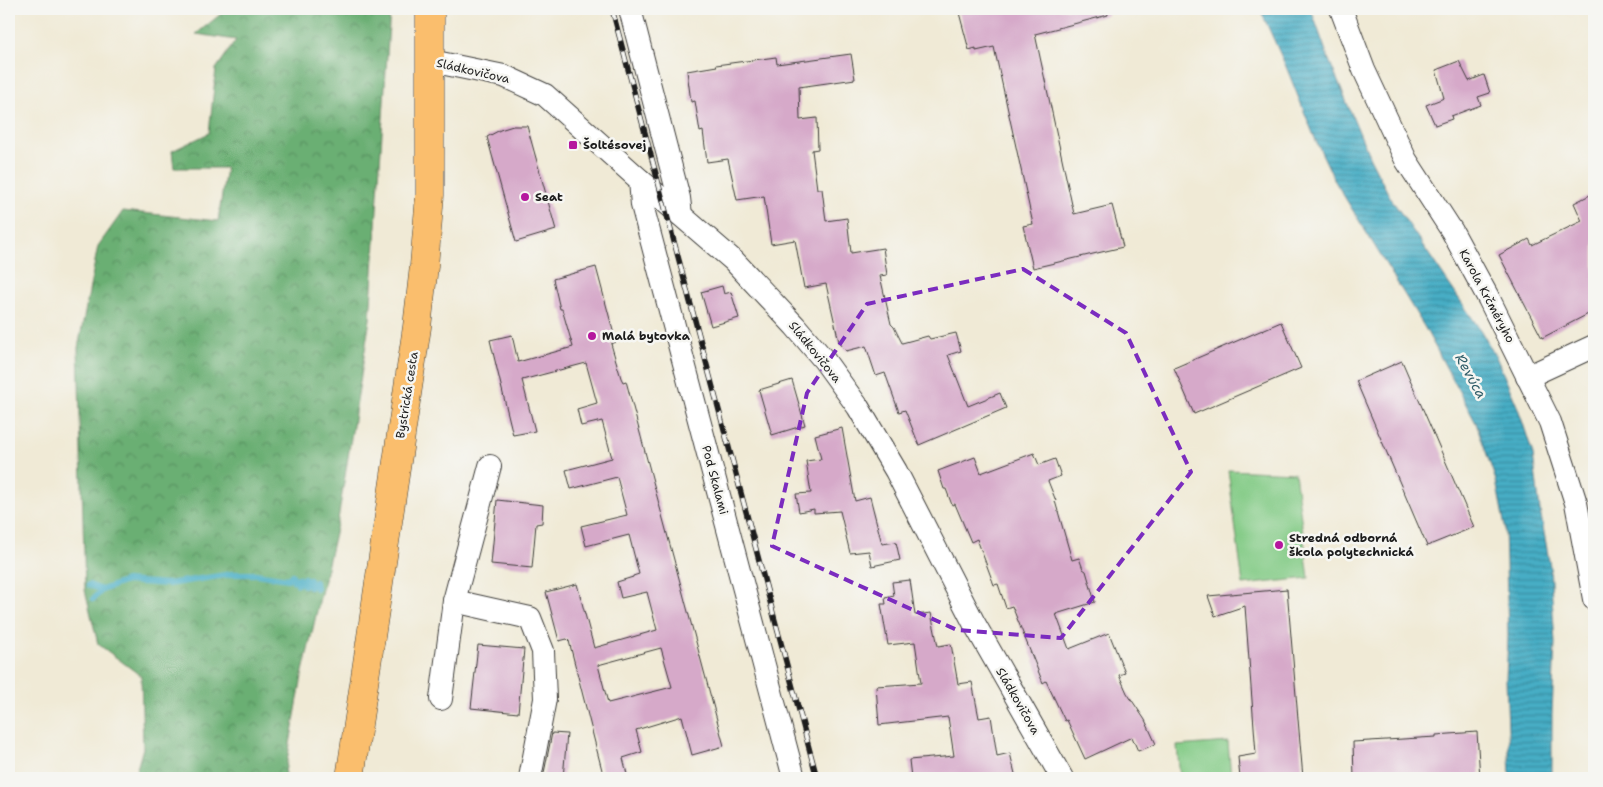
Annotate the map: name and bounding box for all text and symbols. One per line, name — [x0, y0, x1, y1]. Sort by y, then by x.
street label: Sládkovičova — [435, 55, 512, 87]
place label: Šoltésovej — [583, 137, 646, 153]
marker: Šoltésovej — [567, 139, 579, 151]
place label: Seat — [535, 189, 563, 205]
marker: Seat — [519, 191, 531, 203]
street label: Karola Krčméryho — [1456, 246, 1518, 346]
street label: Sládkovičova — [785, 318, 845, 386]
place label: Malá bytovka — [602, 328, 691, 344]
marker: Malá bytovka — [586, 330, 598, 342]
street label: Bystrická cesta — [392, 350, 422, 440]
water label: Revúca — [1451, 350, 1491, 402]
street label: Pod Skalami — [698, 444, 732, 516]
place label: Stredná odborná škola polytechnická — [1289, 530, 1415, 560]
marker: Stredná odborná škola polytechnická — [1273, 539, 1285, 551]
street label: Sládkovičova — [992, 665, 1044, 738]

